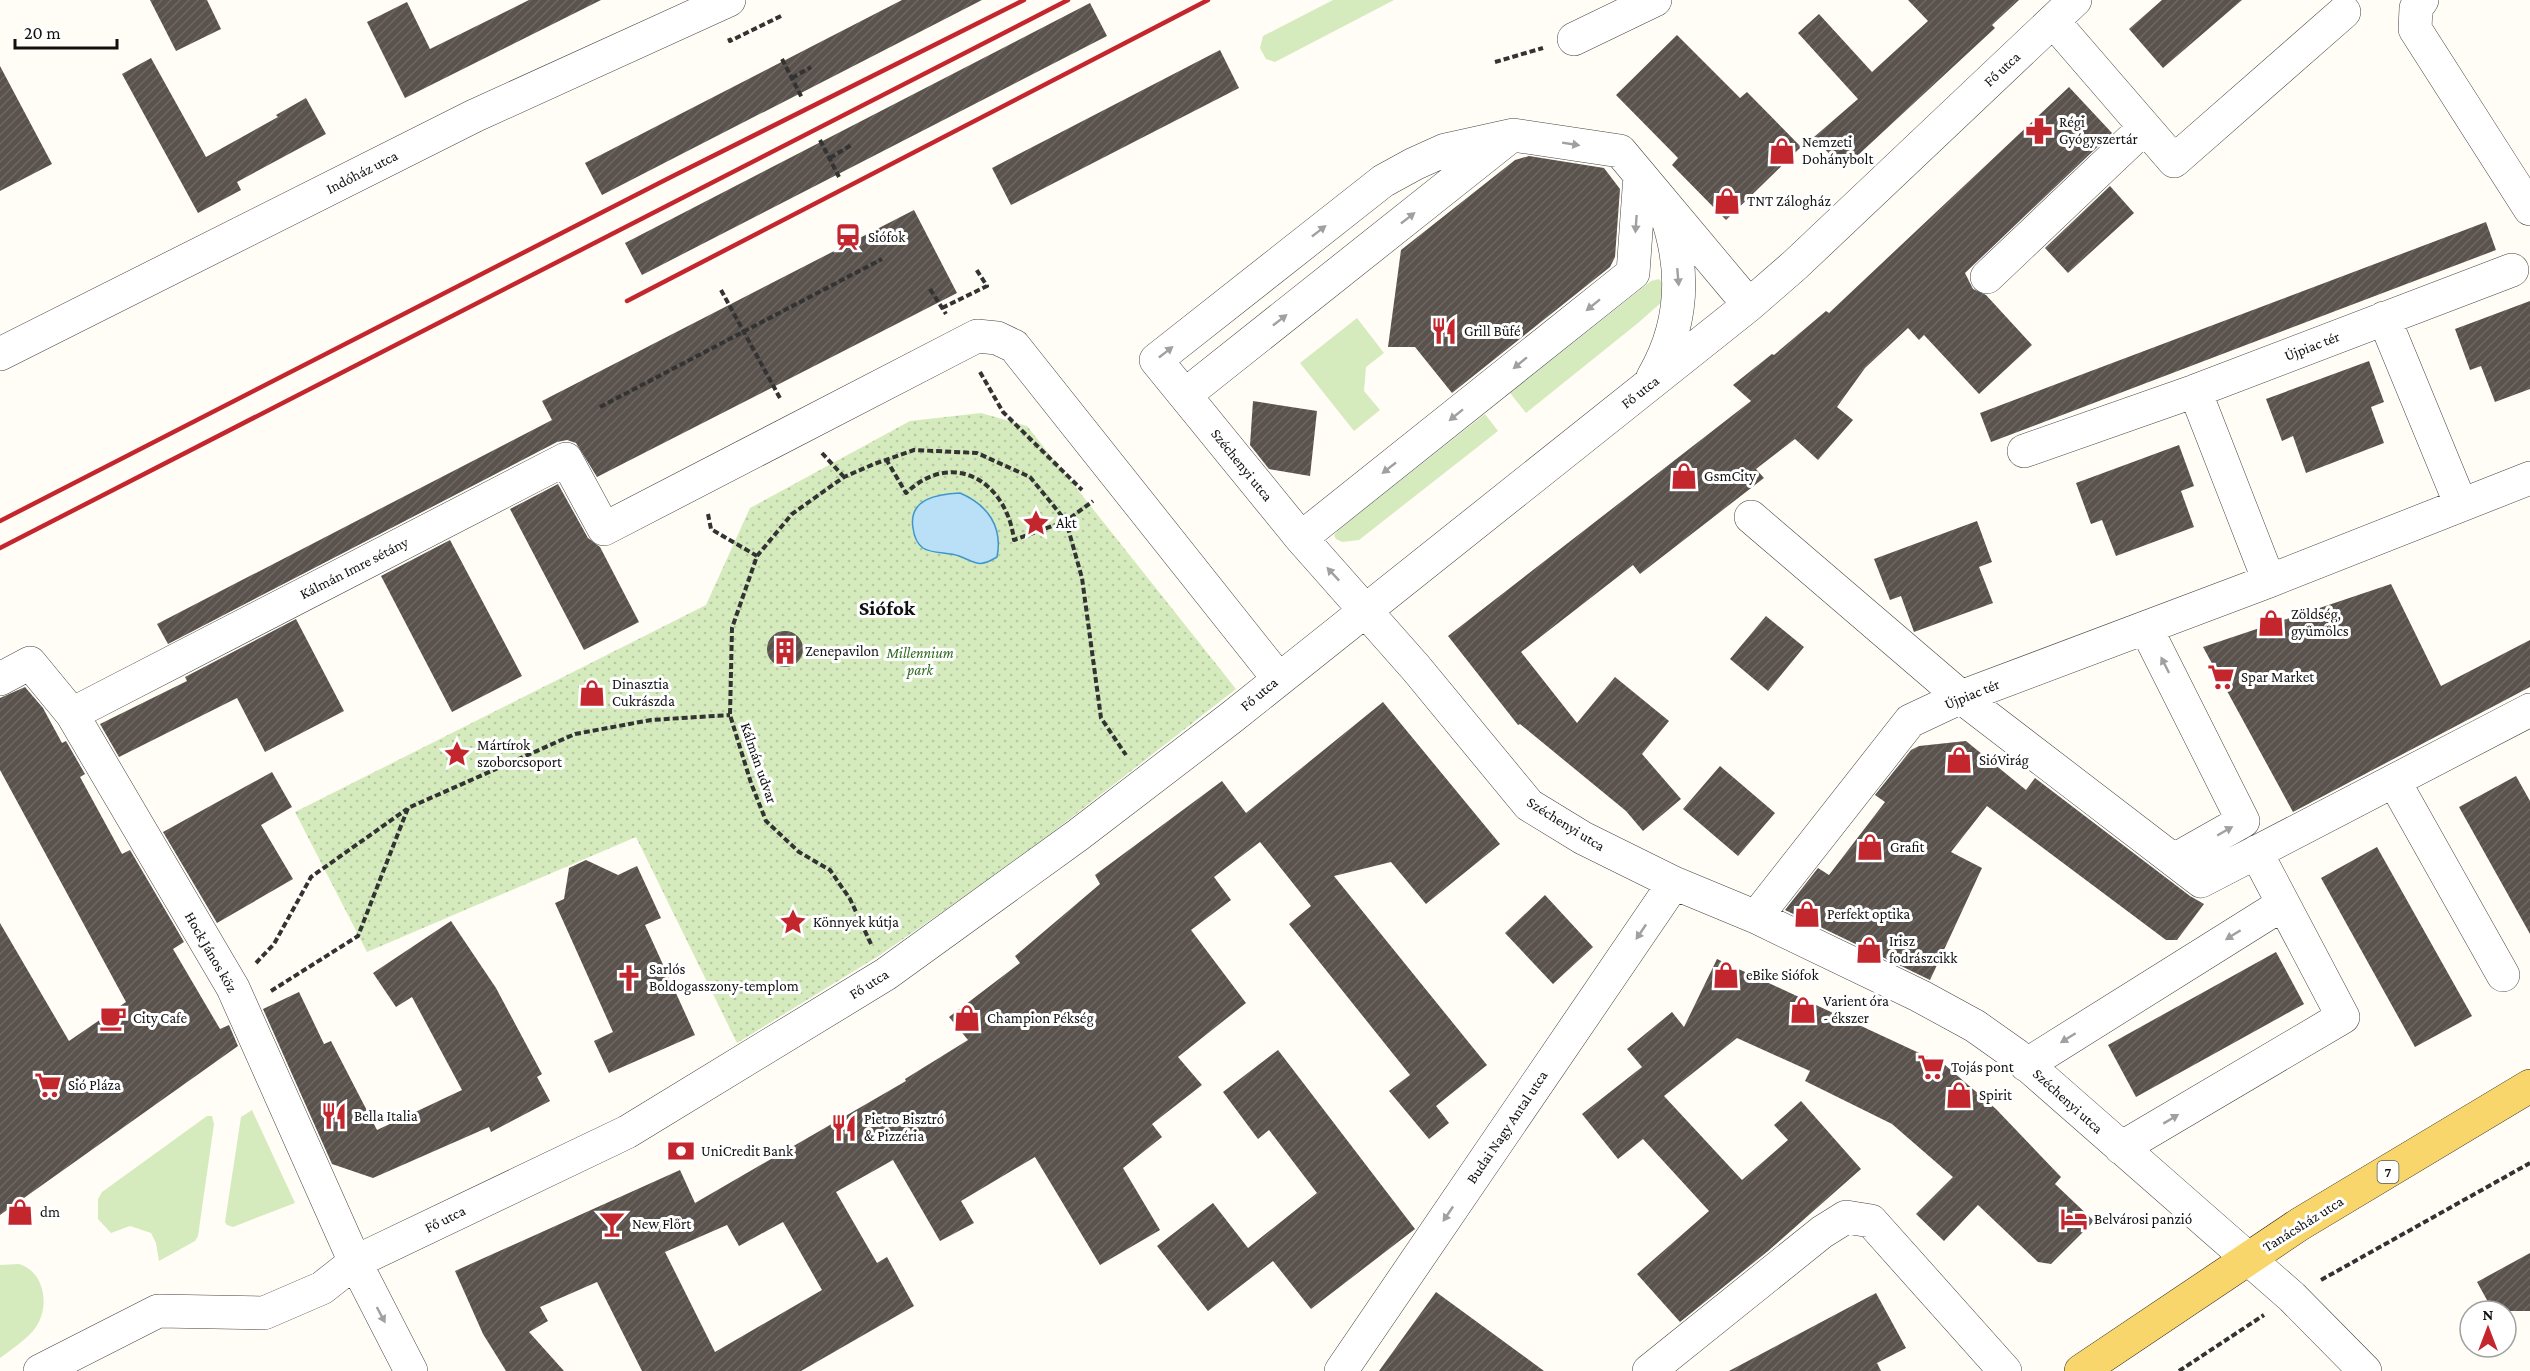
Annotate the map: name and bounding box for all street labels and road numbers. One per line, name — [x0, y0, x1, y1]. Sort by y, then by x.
street label: Fő utca — [1981, 48, 2023, 90]
street label: Indóház utca — [324, 147, 400, 197]
street label: Újpiac tér — [2282, 328, 2343, 365]
street label: Fő utca — [1618, 372, 1662, 412]
street label: Széchenyi utca — [1207, 426, 1276, 505]
street label: Kálmán Imre sétány — [297, 534, 411, 603]
street label: Fő utca — [1237, 674, 1281, 714]
street label: Újpiac tér — [1942, 675, 2003, 713]
street label: Kálmán udvar — [738, 721, 780, 806]
street label: Széchenyi utca — [1524, 794, 1608, 855]
street label: Hock János köz — [181, 909, 240, 995]
street label: Fő utca — [846, 966, 892, 1002]
street label: Széchenyi utca — [2029, 1065, 2106, 1137]
street label: Budai Nagy Antal utca — [1463, 1068, 1552, 1187]
road number: 7 — [2378, 1161, 2398, 1183]
street label: Tanácsház utca — [2260, 1193, 2346, 1255]
street label: Fő utca — [422, 1202, 468, 1236]

